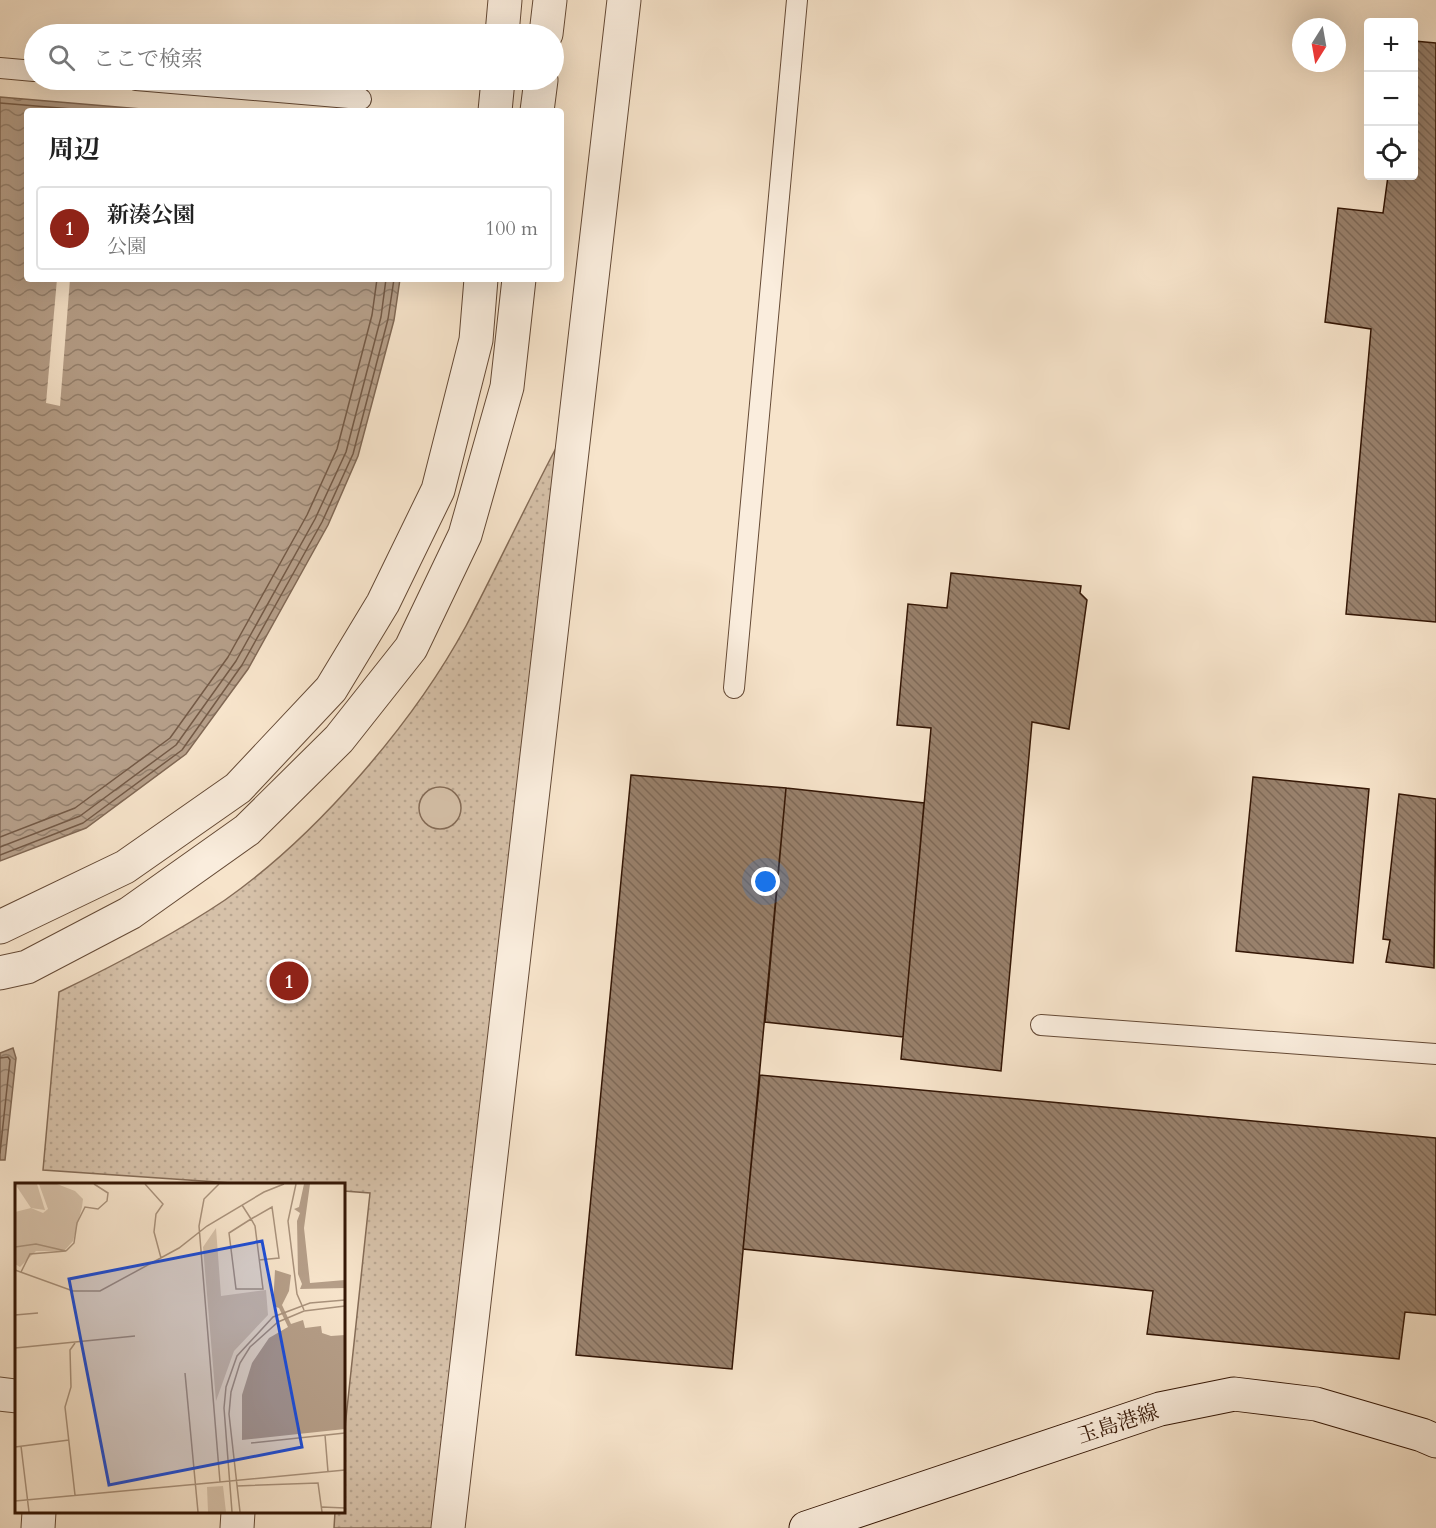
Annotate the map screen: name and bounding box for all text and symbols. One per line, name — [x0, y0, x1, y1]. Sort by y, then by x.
north arrow — [1292, 18, 1346, 72]
map controls — [1364, 18, 1418, 180]
button: + — [1364, 18, 1418, 72]
search box — [24, 24, 564, 90]
icon: search — [45, 41, 78, 74]
text: ここで検索 — [93, 44, 203, 74]
button: − — [1364, 72, 1418, 126]
button: locate — [1364, 126, 1418, 180]
text: 周辺 — [48, 132, 100, 167]
text: 新湊公園 — [107, 200, 195, 230]
text: 1 — [64, 215, 75, 242]
text: 100 m — [485, 215, 538, 242]
text: 公園 — [107, 233, 147, 260]
your location — [751, 867, 780, 896]
pin: 1 — [270, 958, 308, 1004]
inset map — [15, 1183, 345, 1513]
street label: 玉島港線 — [1074, 1397, 1162, 1451]

